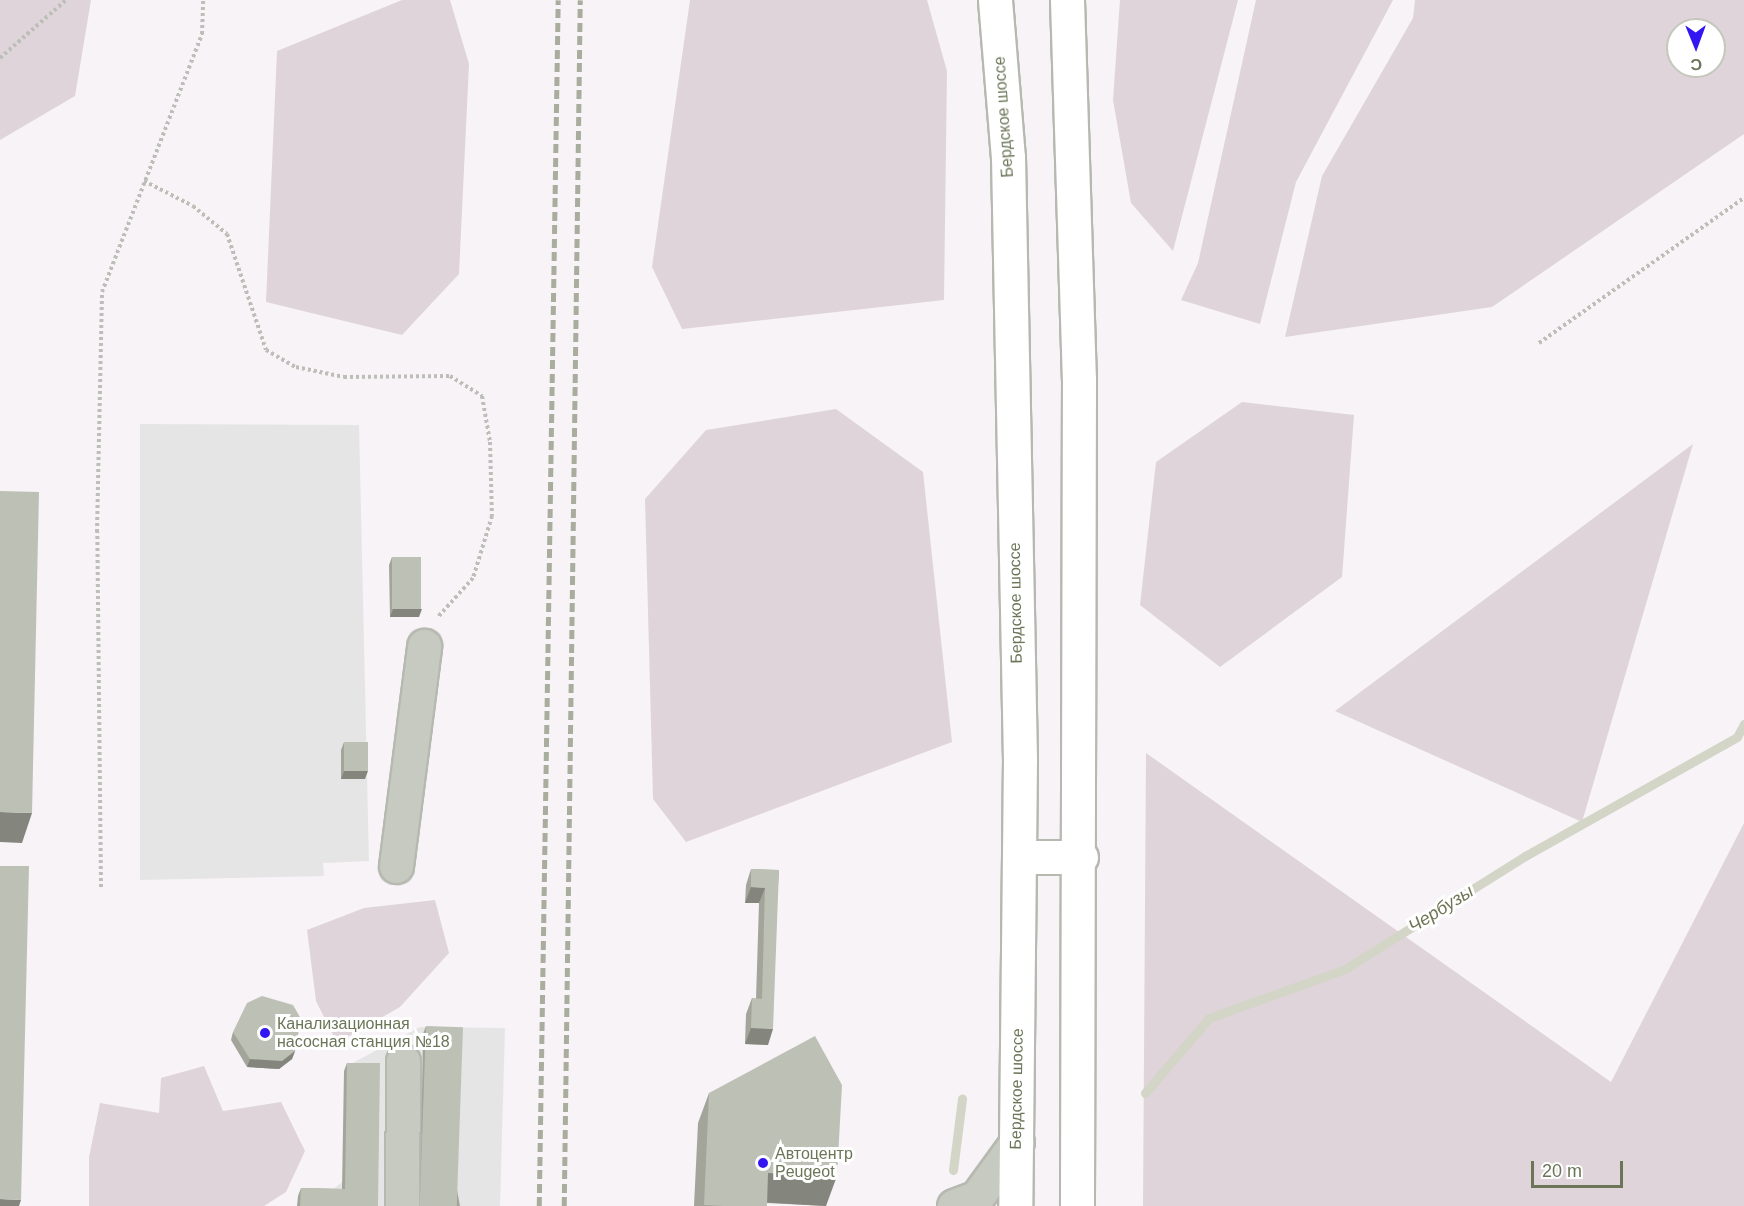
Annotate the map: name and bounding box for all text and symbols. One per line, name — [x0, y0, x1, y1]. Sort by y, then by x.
north arrow — [1666, 18, 1726, 78]
street label: Бердское шоссе — [990, 56, 1018, 178]
text: С — [1690, 56, 1702, 73]
street label: Бердское шоссе — [1005, 542, 1027, 664]
water label: Чербузы — [1405, 881, 1477, 937]
place label: Канализационная насосная станция №18 — [277, 1014, 450, 1052]
marker: Канализационная насосная станция №18 — [258, 1026, 272, 1040]
street label: Бердское шоссе — [1006, 1028, 1028, 1150]
place label: Автоцентр Peugeot — [775, 1144, 853, 1182]
scale bar — [1534, 1149, 1626, 1187]
marker: Автоцентр Peugeot — [756, 1156, 770, 1170]
text: 20 m — [1542, 1161, 1582, 1181]

